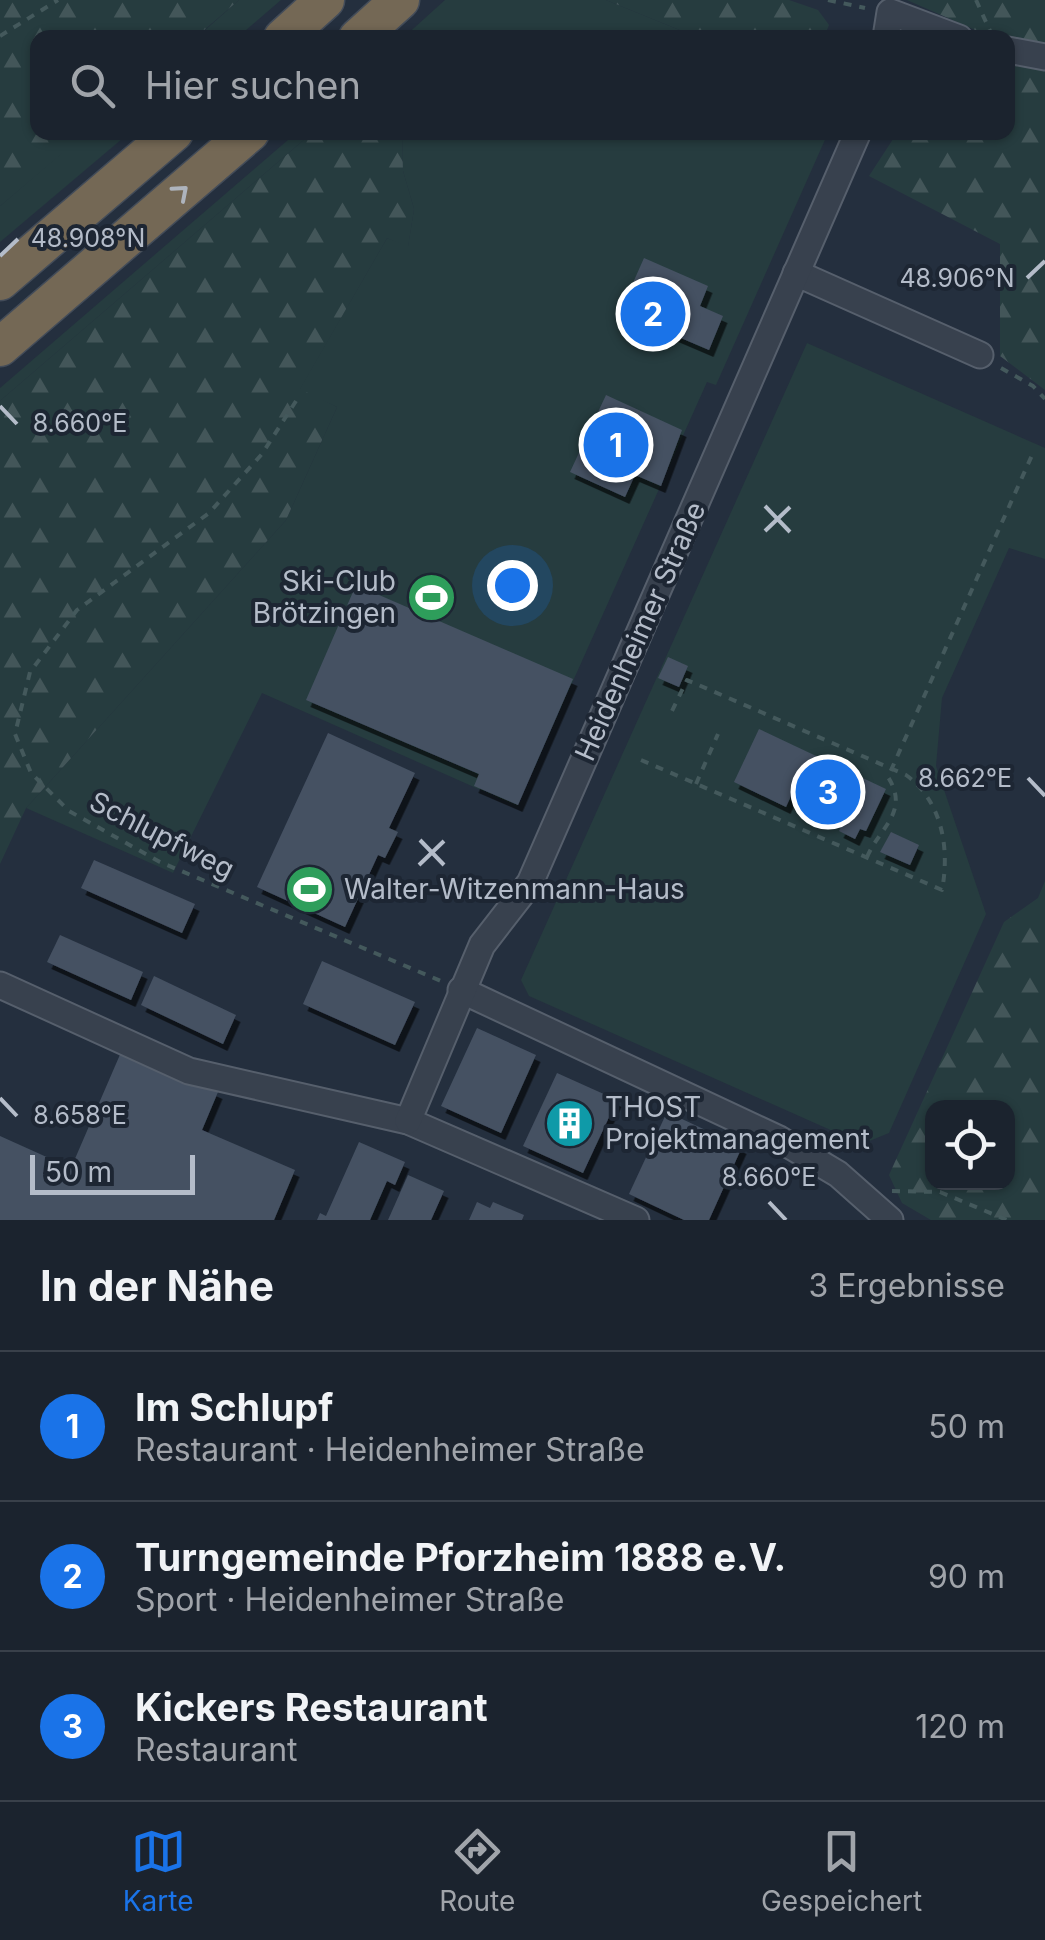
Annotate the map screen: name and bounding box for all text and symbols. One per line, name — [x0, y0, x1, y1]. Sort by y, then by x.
search box — [30, 30, 1015, 140]
icon: search — [65, 58, 120, 113]
text: Hier suchen — [145, 62, 361, 108]
one-way arrow — [169, 186, 188, 204]
text: 48.908°N — [31, 223, 145, 253]
text: 48.906°N — [899, 263, 1015, 293]
pin: 2 — [620, 276, 686, 352]
text: 8.660°E — [33, 408, 127, 438]
pin: 1 — [584, 408, 648, 482]
street label: Heidenheimer Straße — [568, 496, 712, 766]
your location — [487, 560, 538, 611]
place label: Ski-Club Brötzingen — [253, 564, 396, 630]
sports icon: Ski-Club Brötzingen — [405, 571, 457, 623]
pin: 3 — [796, 754, 860, 830]
text: 8.662°E — [918, 763, 1012, 793]
street label: Schlupfweg — [84, 784, 240, 886]
sports icon: Walter-Witzenmann-Haus — [283, 863, 335, 915]
place label: Walter-Witzenmann-Haus — [344, 872, 685, 906]
place label: THOST Projektmanagement — [605, 1090, 870, 1156]
building icon: THOST Projektmanagement — [544, 1097, 596, 1149]
text: 8.658°E — [33, 1100, 127, 1130]
map controls — [925, 1100, 1015, 1190]
button: locate — [925, 1100, 1015, 1190]
scale bar — [30, 1150, 195, 1194]
text: 50 m — [45, 1155, 112, 1189]
text: 8.660°E — [722, 1162, 816, 1192]
text: In der Nähe — [40, 1260, 274, 1311]
text: 3 Ergebnisse — [809, 1266, 1005, 1305]
text: Im Schlupf — [135, 1384, 333, 1430]
text: 1 — [66, 1407, 79, 1446]
text: 50 m — [928, 1407, 1005, 1446]
text: Restaurant · Heidenheimer Straße — [135, 1430, 645, 1469]
text: Turngemeinde Pforzheim 1888 e.V. — [135, 1534, 786, 1580]
text: 2 — [62, 1557, 83, 1596]
text: 90 m — [928, 1557, 1005, 1596]
text: Sport · Heidenheimer Straße — [135, 1580, 564, 1619]
text: Kickers Restaurant — [135, 1684, 488, 1730]
text: 3 — [62, 1707, 83, 1746]
text: 120 m — [915, 1707, 1005, 1746]
text: Restaurant — [135, 1730, 298, 1769]
tab: Karte — [123, 1824, 194, 1918]
tab: Route — [439, 1824, 515, 1918]
tab: Gespeichert — [761, 1824, 922, 1918]

